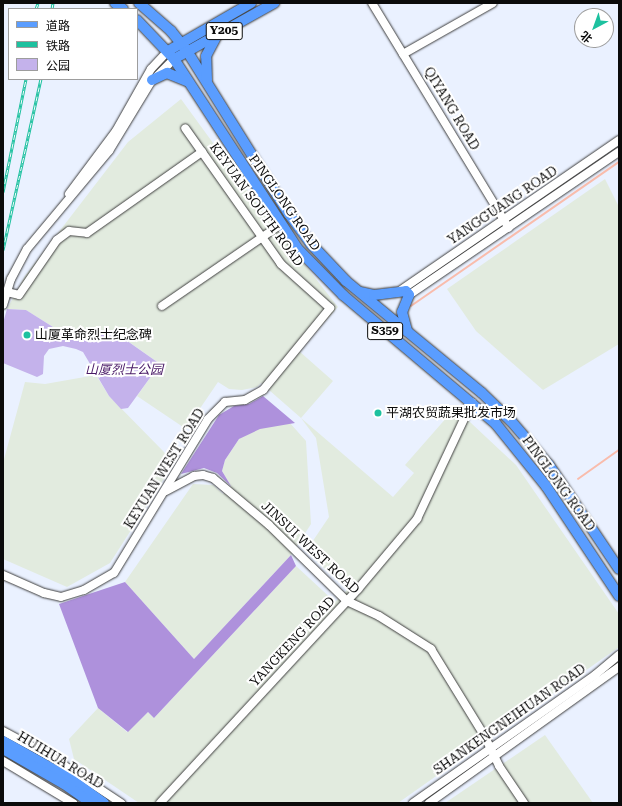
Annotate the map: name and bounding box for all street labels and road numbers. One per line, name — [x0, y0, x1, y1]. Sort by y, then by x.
road number: Y205 — [205, 21, 243, 41]
street label: QIYANG ROAD — [420, 65, 482, 153]
street label: KEYUAN SOUTH ROAD — [206, 140, 306, 270]
street label: PINGLONG ROAD — [245, 152, 323, 254]
street label: YANGGUANG ROAD — [445, 164, 561, 248]
road number: S359 — [367, 321, 403, 341]
street label: KEYUAN WEST ROAD — [122, 406, 208, 532]
street label: PINGLONG ROAD — [518, 433, 598, 535]
street label: JINSUI WEST ROAD — [258, 498, 362, 598]
street label: YANGKENG ROAD — [247, 594, 339, 690]
street label: SHANKENGNEIHUAN ROAD — [431, 661, 589, 779]
street label: HUIHUA ROAD — [14, 729, 106, 793]

